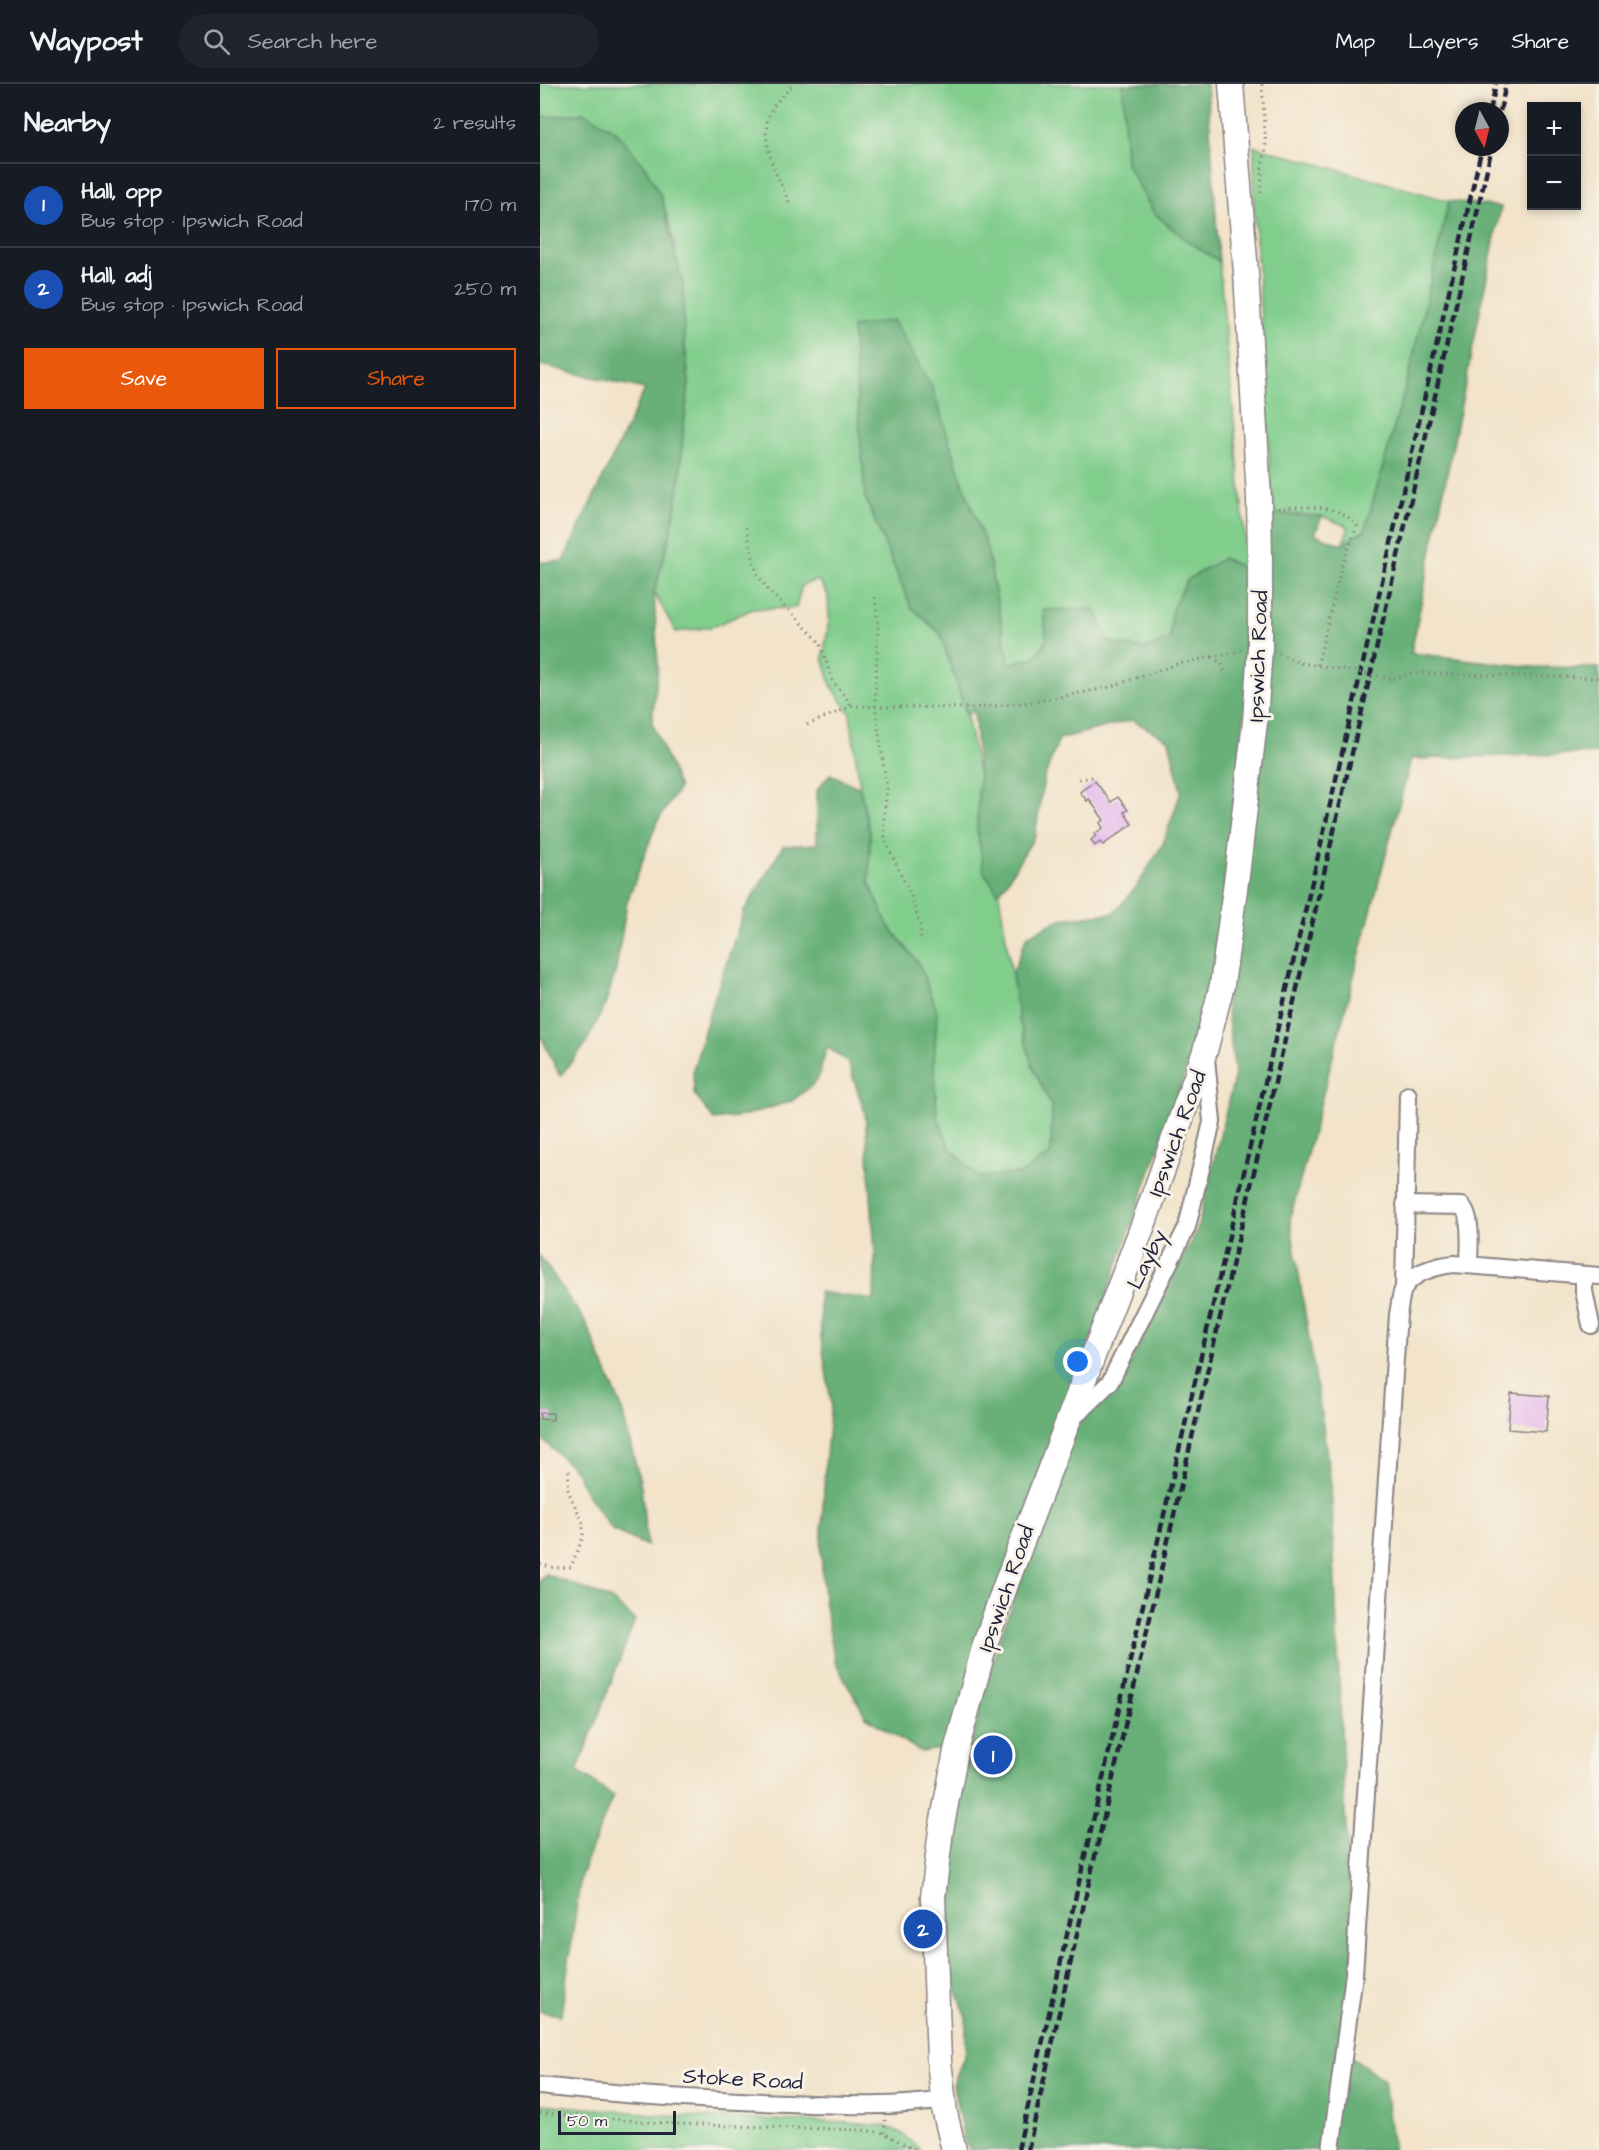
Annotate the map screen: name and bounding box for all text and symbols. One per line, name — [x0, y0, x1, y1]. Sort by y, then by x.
search box — [179, 14, 599, 68]
text: Waypost — [30, 22, 143, 61]
icon: search — [200, 25, 233, 58]
text: Search here — [248, 26, 378, 57]
text: Map — [1335, 27, 1375, 56]
text: Layers — [1408, 27, 1478, 56]
text: Share — [1511, 27, 1569, 56]
north arrow — [1455, 102, 1509, 156]
map controls — [1527, 102, 1581, 210]
button: + — [1527, 102, 1581, 156]
text: Nearby — [24, 105, 111, 141]
text: 2 results — [433, 109, 516, 137]
button: − — [1527, 156, 1581, 210]
text: Hall, opp — [81, 176, 162, 207]
text: 1 — [42, 191, 45, 219]
text: 170 m — [465, 191, 516, 219]
text: Bus stop · Ipswich Road — [81, 207, 303, 235]
text: Hall, adj — [81, 260, 152, 291]
text: 2 — [38, 275, 49, 303]
text: 250 m — [454, 275, 516, 303]
text: Bus stop · Ipswich Road — [81, 291, 303, 319]
button: Save — [24, 348, 264, 409]
button: Share — [276, 348, 516, 409]
street label: Ipswich Road — [1241, 590, 1276, 723]
street label: Ipswich Road — [1140, 1066, 1215, 1201]
street label: Layby — [1120, 1225, 1176, 1295]
your location — [1063, 1347, 1092, 1376]
street label: Ipswich Road — [970, 1521, 1043, 1656]
pin: 1 — [974, 1732, 1012, 1778]
pin: 2 — [904, 1906, 943, 1952]
street label: Stoke Road — [682, 2061, 804, 2098]
scale bar — [558, 2108, 676, 2136]
text: 50 m — [567, 2110, 607, 2132]

